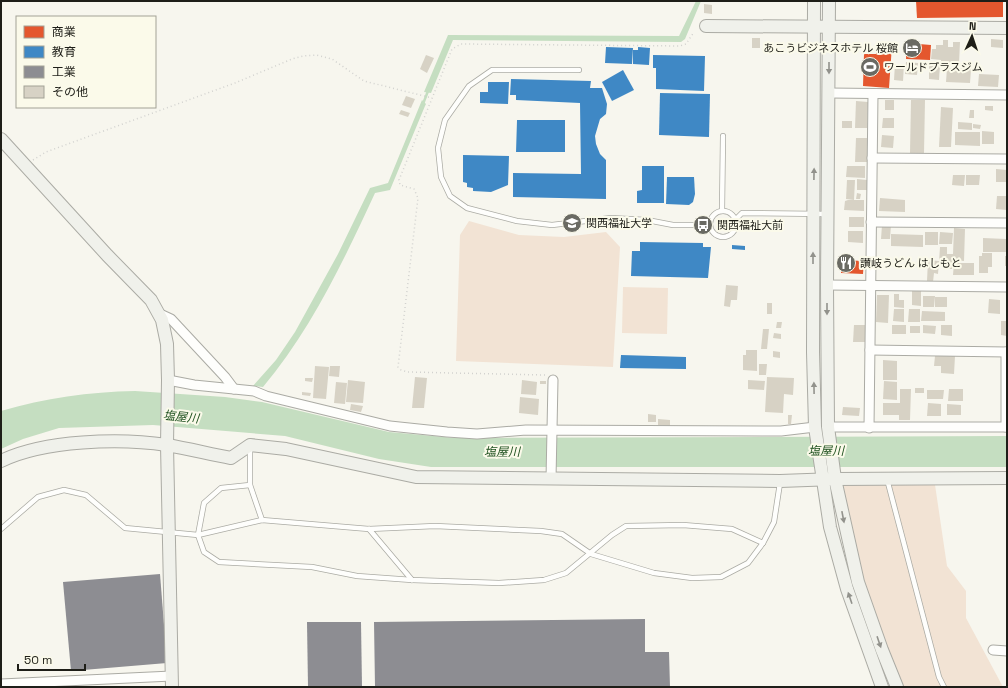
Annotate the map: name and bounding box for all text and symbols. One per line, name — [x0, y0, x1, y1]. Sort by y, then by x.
legend — [16, 16, 156, 108]
north arrow — [952, 16, 992, 56]
text: N — [968, 19, 977, 33]
text: 商業 — [52, 24, 76, 40]
hotel icon: あこうビジネスホテル 桜館 — [901, 37, 923, 59]
place label: あこうビジネスホテル 桜館 — [763, 41, 898, 55]
text: 教育 — [52, 44, 76, 60]
sports icon: ワールドプラスジム — [859, 56, 881, 78]
place label: ワールドプラスジム — [884, 60, 983, 74]
one-way arrow — [826, 62, 832, 75]
text: 工業 — [52, 64, 76, 80]
text: その他 — [52, 84, 88, 100]
one-way arrow — [811, 167, 817, 180]
school or university icon: 関西福祉大学 — [561, 212, 583, 234]
bus stop icon: 関西福祉大前 — [692, 214, 714, 236]
place label: 関西福祉大学 — [586, 216, 652, 230]
place label: 関西福祉大前 — [717, 218, 783, 232]
one-way arrow — [810, 251, 816, 264]
restaurant icon: 讃岐うどん はしもと — [835, 252, 857, 274]
place label: 讃岐うどん はしもと — [860, 256, 962, 270]
one-way arrow — [824, 303, 830, 316]
one-way arrow — [810, 382, 817, 394]
water label: 塩屋川 — [162, 407, 202, 427]
water label: 塩屋川 — [808, 443, 846, 459]
water label: 塩屋川 — [484, 444, 522, 460]
one-way arrow — [840, 511, 846, 523]
one-way arrow — [846, 591, 852, 603]
one-way arrow — [876, 636, 882, 648]
scale bar — [18, 646, 85, 672]
text: 50 m — [24, 652, 52, 668]

